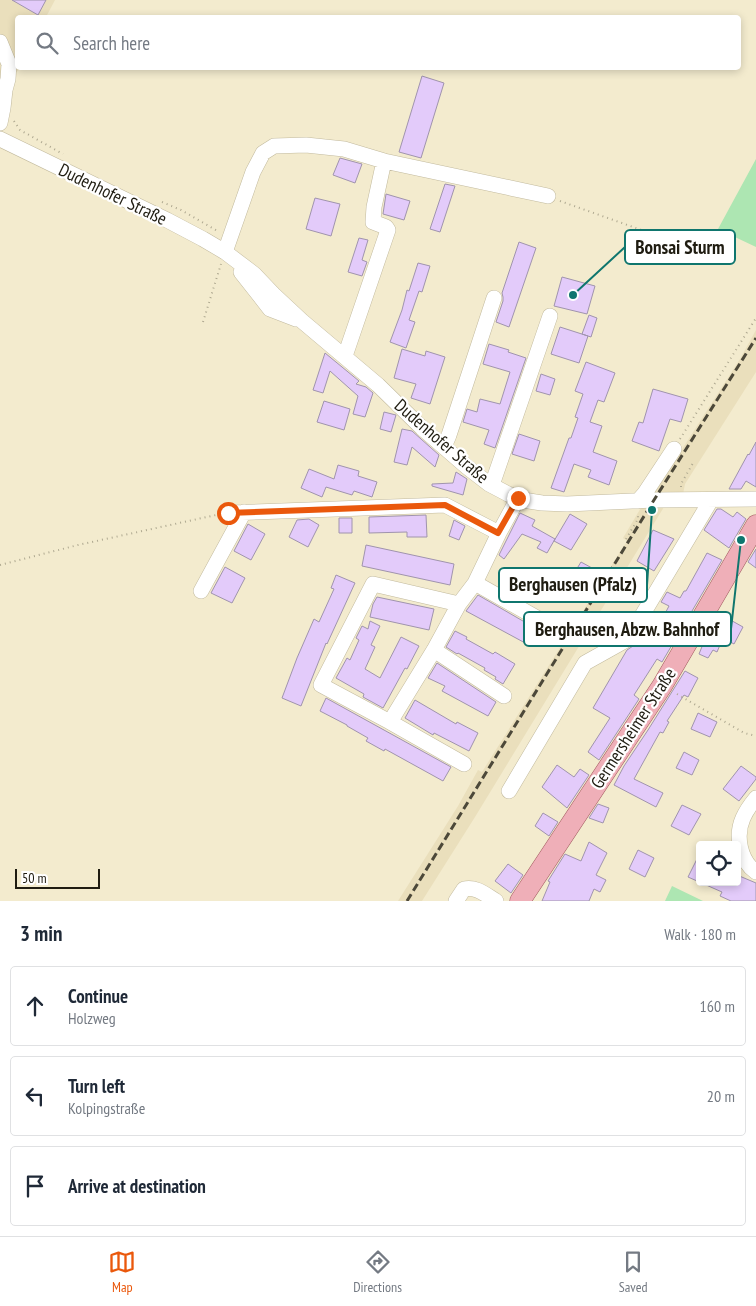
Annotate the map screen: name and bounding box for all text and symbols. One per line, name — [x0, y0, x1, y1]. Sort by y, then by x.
search box — [15, 15, 741, 70]
icon: search — [33, 29, 61, 57]
text: Search here — [73, 31, 150, 55]
street label: Dudenhofer Straße — [55, 158, 171, 230]
callout: Bonsai Sturm — [625, 230, 735, 264]
text: Bonsai Sturm — [635, 235, 725, 259]
street label: Dudenhofer Straße — [390, 394, 494, 488]
route end — [507, 487, 530, 510]
route start — [217, 502, 240, 525]
callout: Berghausen (Pfalz) — [499, 568, 647, 602]
text: Berghausen (Pfalz) — [509, 572, 637, 596]
callout: Berghausen, Abzw. Bahnhof — [524, 612, 731, 646]
text: Berghausen, Abzw. Bahnhof — [535, 617, 720, 641]
street label: Germersheimer Straße — [585, 663, 681, 793]
map controls — [696, 841, 741, 886]
button: locate — [696, 841, 741, 886]
scale bar — [15, 866, 100, 889]
text: 50 m — [22, 869, 47, 887]
text: 3 min — [20, 920, 62, 947]
text: Walk · 180 m — [664, 924, 736, 944]
text: Continue — [68, 984, 128, 1008]
icon: ahead — [21, 992, 49, 1020]
text: 160 m — [700, 996, 735, 1016]
text: Holzweg — [68, 1008, 116, 1028]
text: Turn left — [68, 1074, 125, 1098]
icon: left — [21, 1082, 49, 1110]
text: 20 m — [707, 1086, 735, 1106]
text: Kolpingstraße — [68, 1098, 145, 1118]
icon: arrive — [21, 1172, 49, 1200]
text: Arrive at destination — [68, 1174, 206, 1198]
tab: Map — [108, 1248, 136, 1296]
tab: Directions — [353, 1248, 402, 1296]
tab: Saved — [619, 1248, 648, 1296]

